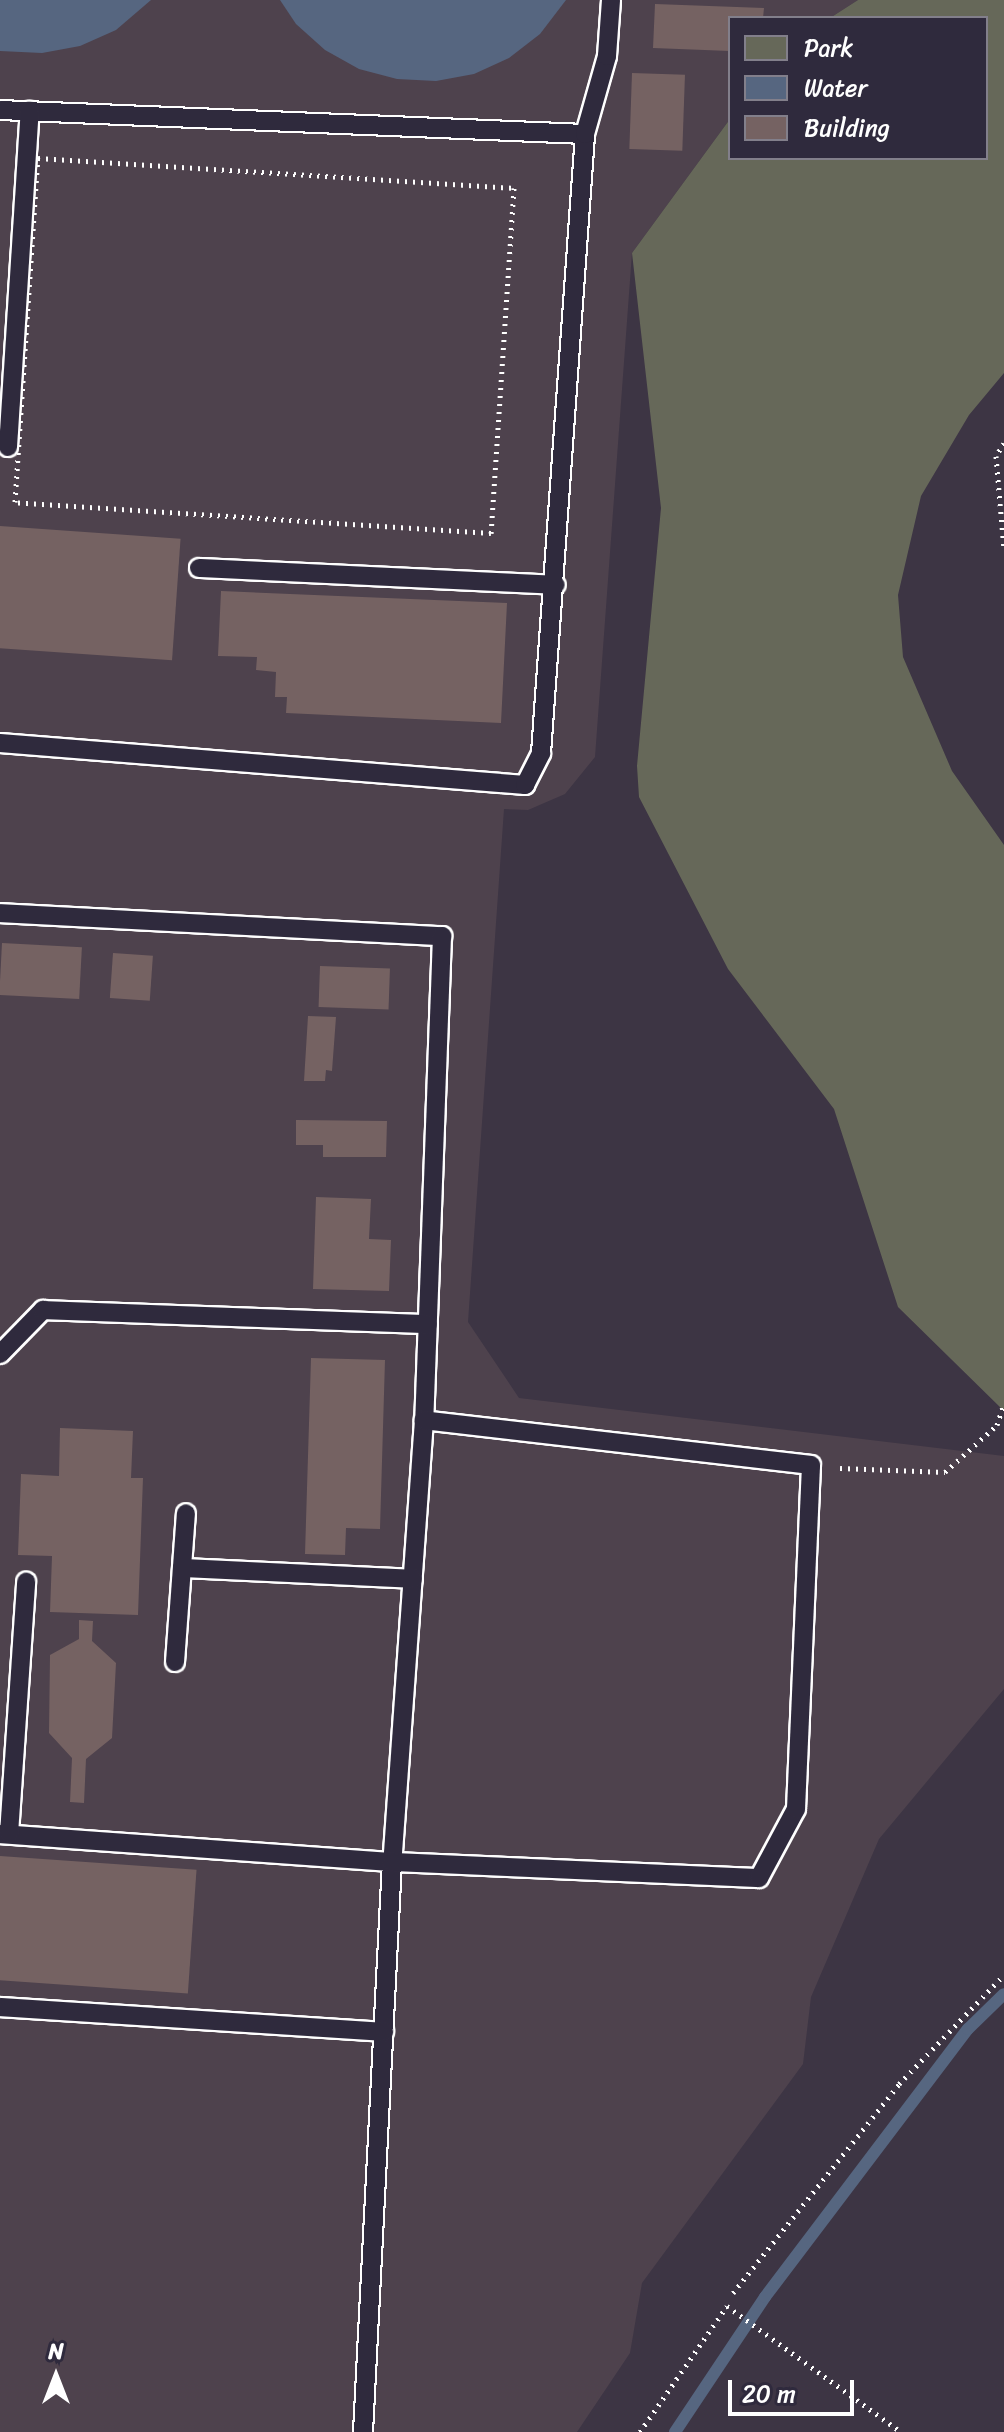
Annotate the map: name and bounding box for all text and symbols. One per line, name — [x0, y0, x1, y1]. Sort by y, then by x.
legend — [728, 16, 988, 160]
text: Park — [804, 27, 853, 69]
text: Water — [804, 67, 867, 109]
text: Building — [804, 107, 890, 149]
text: N — [48, 2332, 64, 2371]
north arrow — [16, 2336, 96, 2416]
scale bar — [732, 2364, 858, 2414]
text: 20 m — [742, 2373, 796, 2415]

